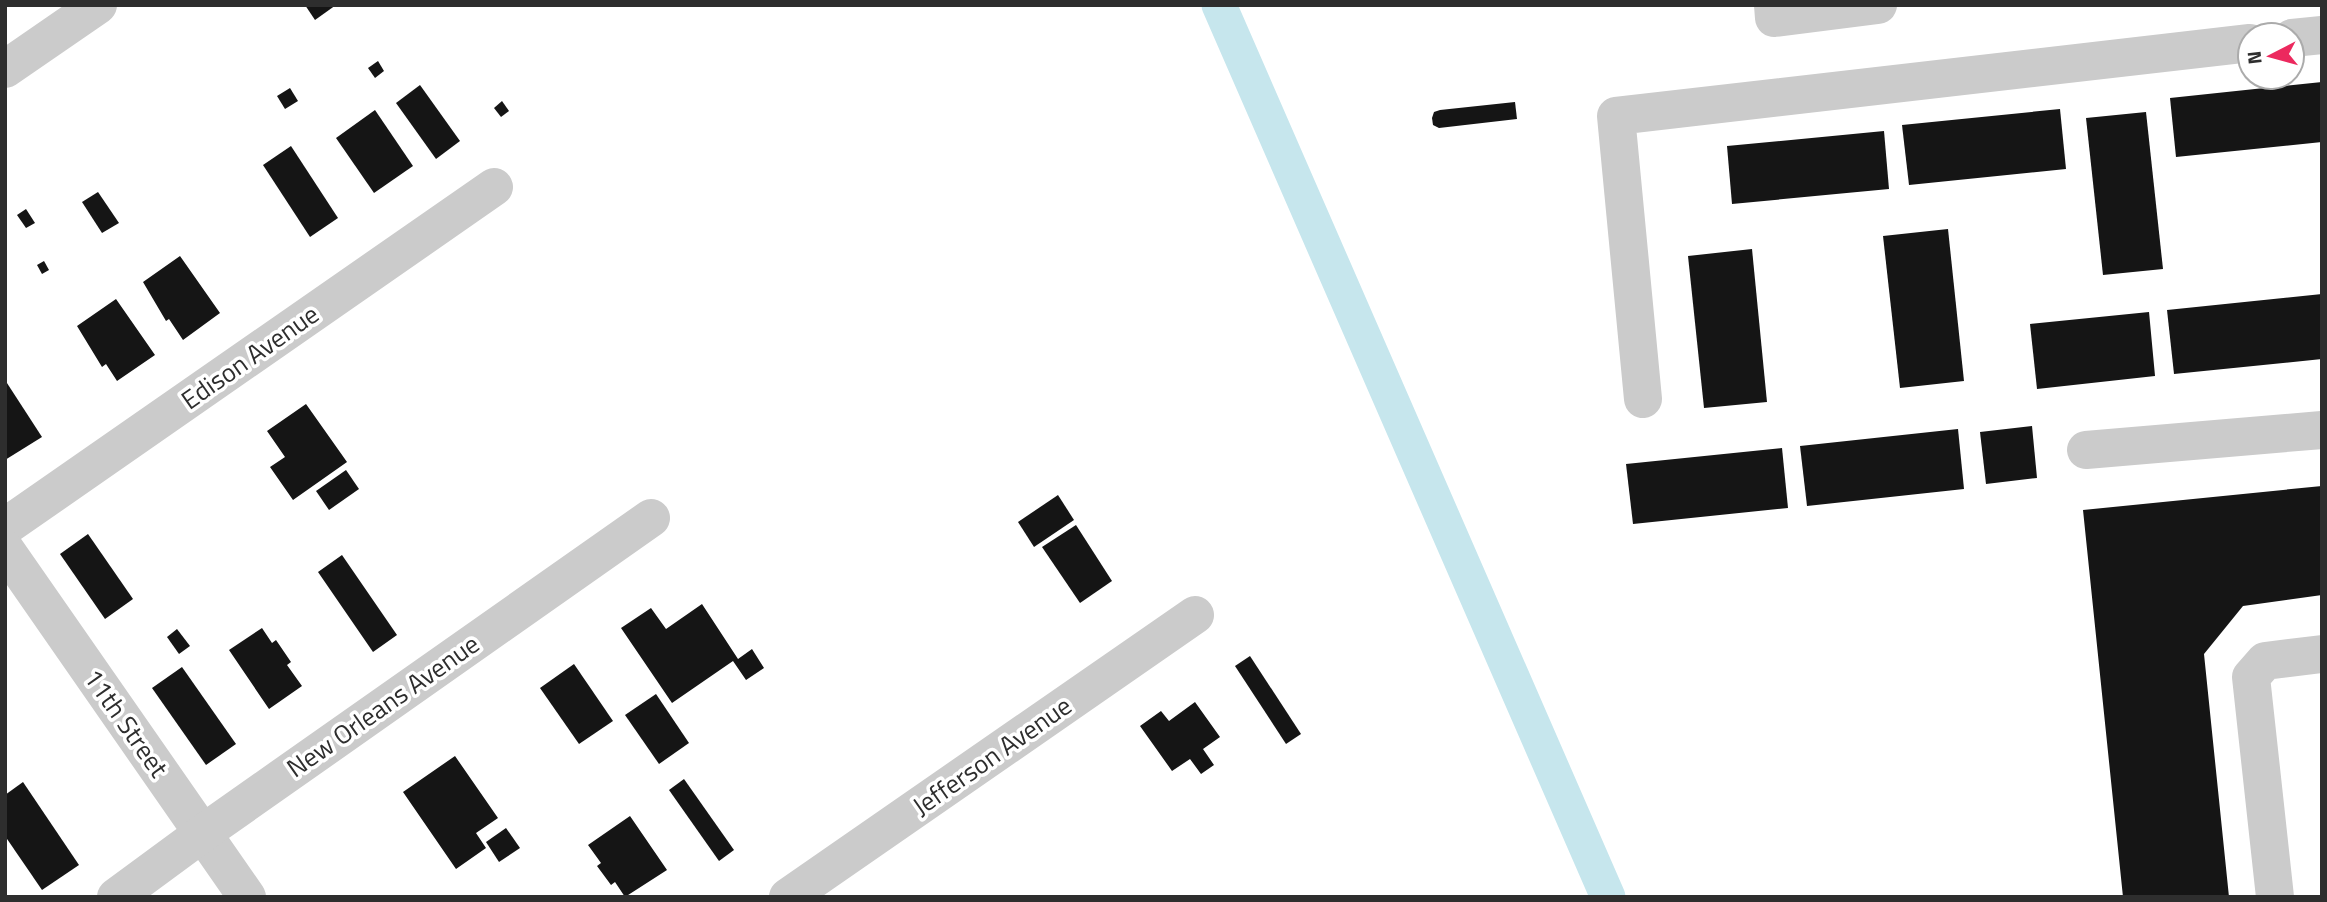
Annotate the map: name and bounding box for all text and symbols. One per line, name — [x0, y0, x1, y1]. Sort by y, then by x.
north arrow — [2236, 21, 2306, 91]
text: N — [2238, 50, 2269, 66]
street label: Edison Avenue — [173, 295, 327, 419]
street label: New Orleans Avenue — [278, 624, 487, 787]
street label: 11th Street — [75, 660, 178, 785]
street label: Jefferson Avenue — [904, 686, 1079, 825]

